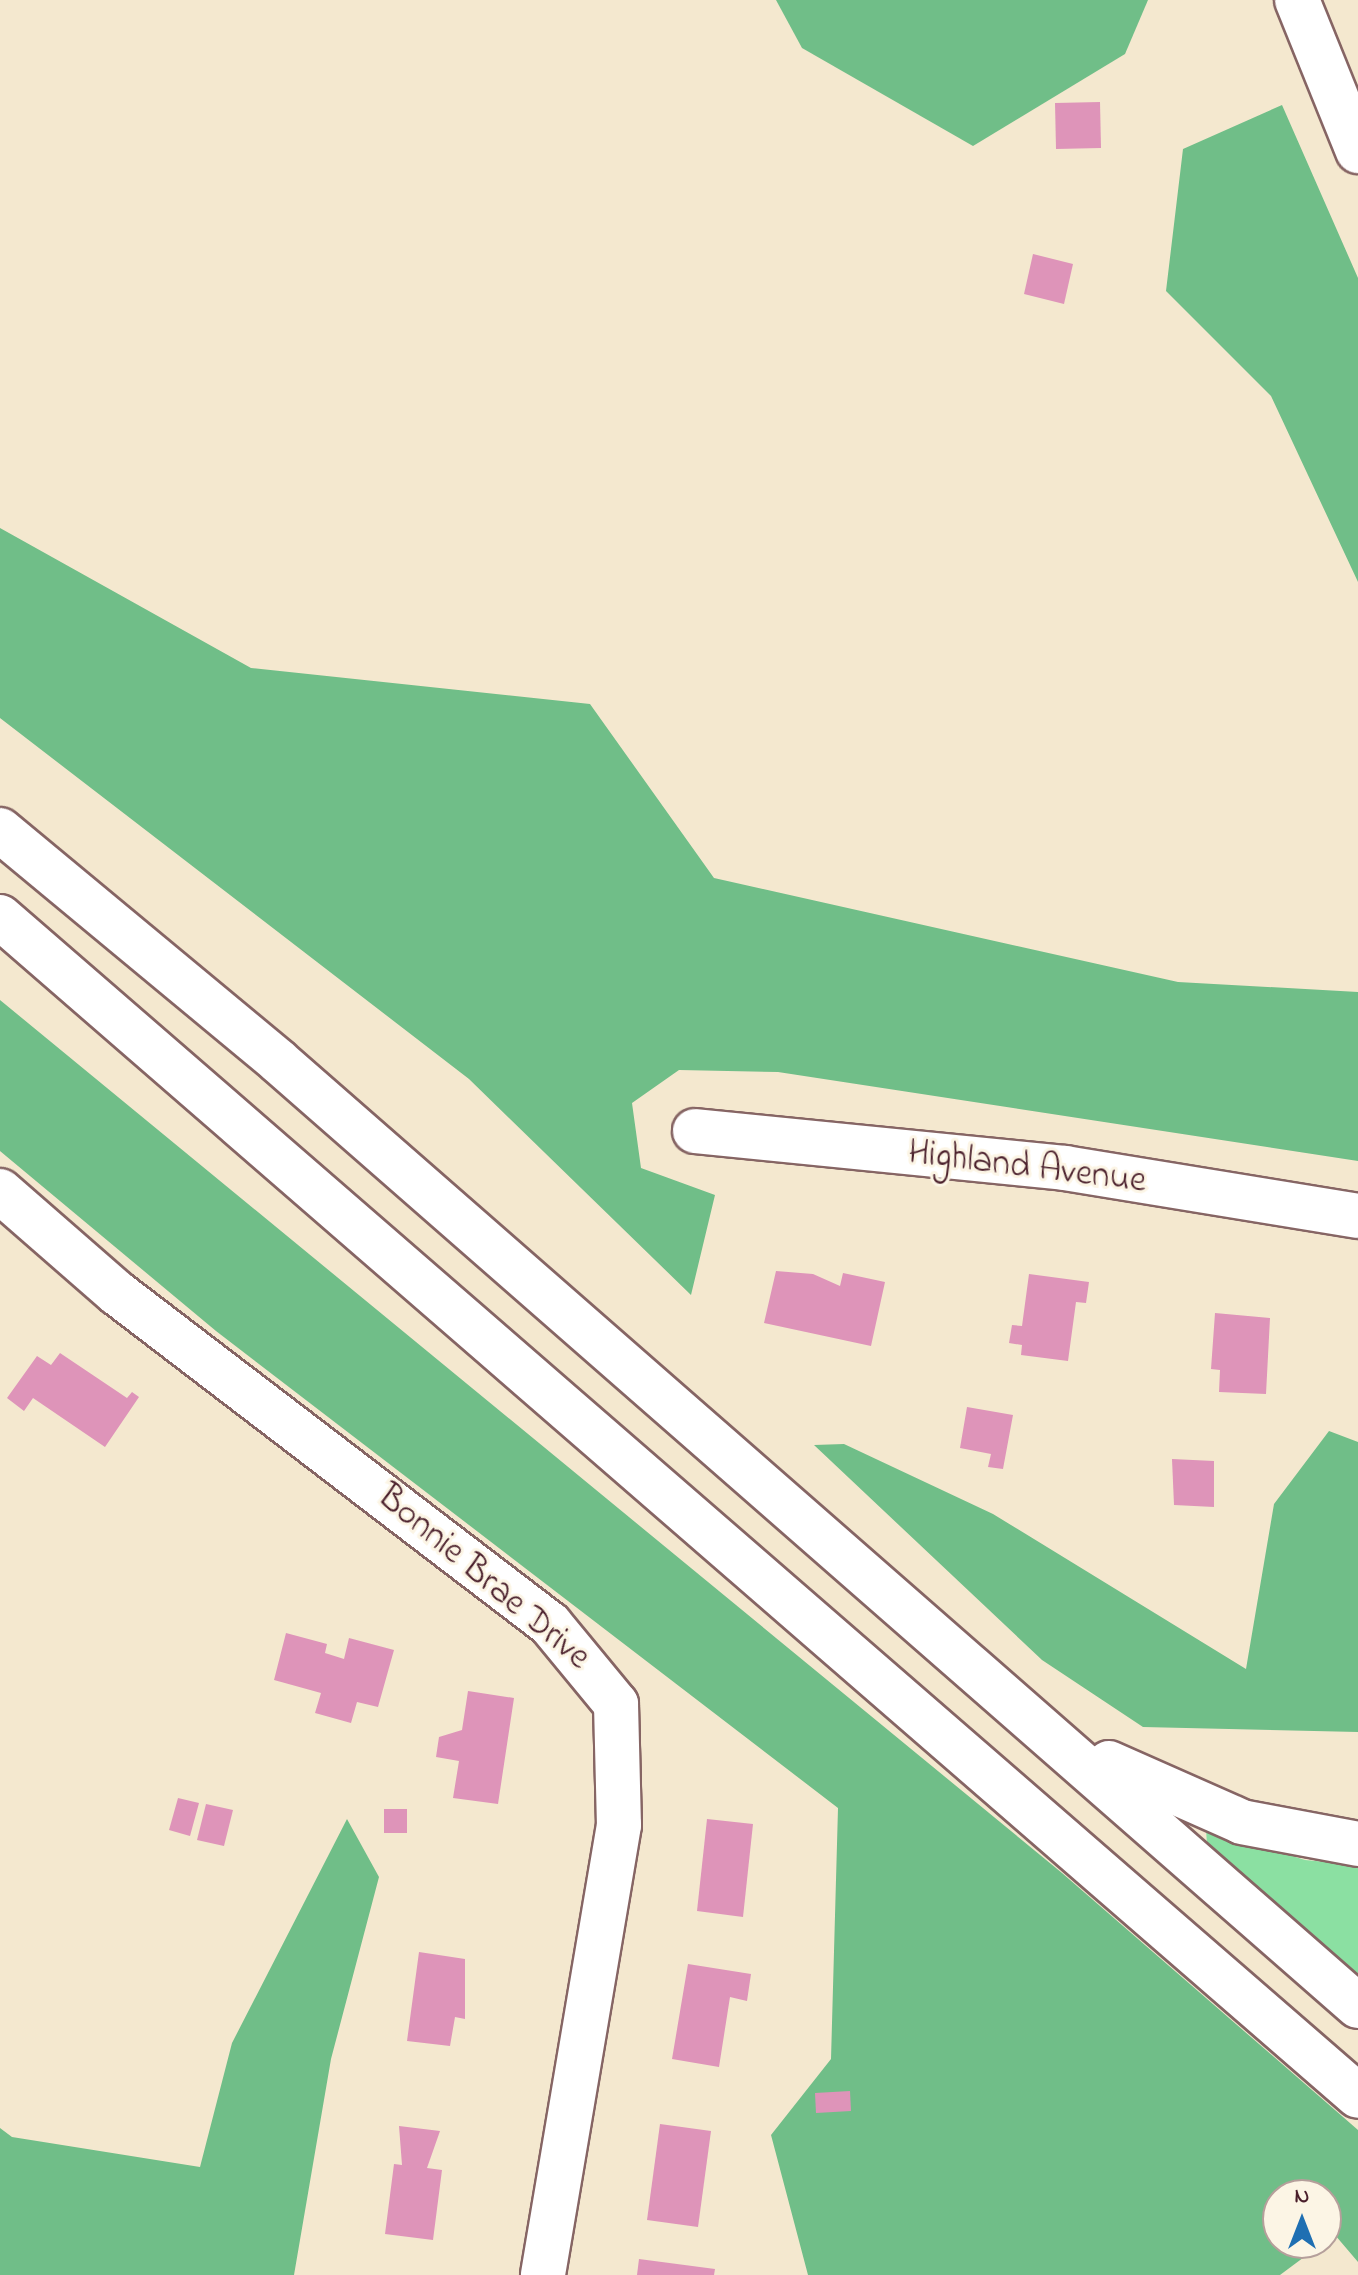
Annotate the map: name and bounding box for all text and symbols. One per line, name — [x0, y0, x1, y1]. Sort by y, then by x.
street label: Highland Avenue — [906, 1132, 1148, 1204]
street label: Bonnie Brae Drive — [368, 1476, 598, 1680]
north arrow — [1262, 2179, 1342, 2259]
text: N — [1295, 2181, 1309, 2213]

